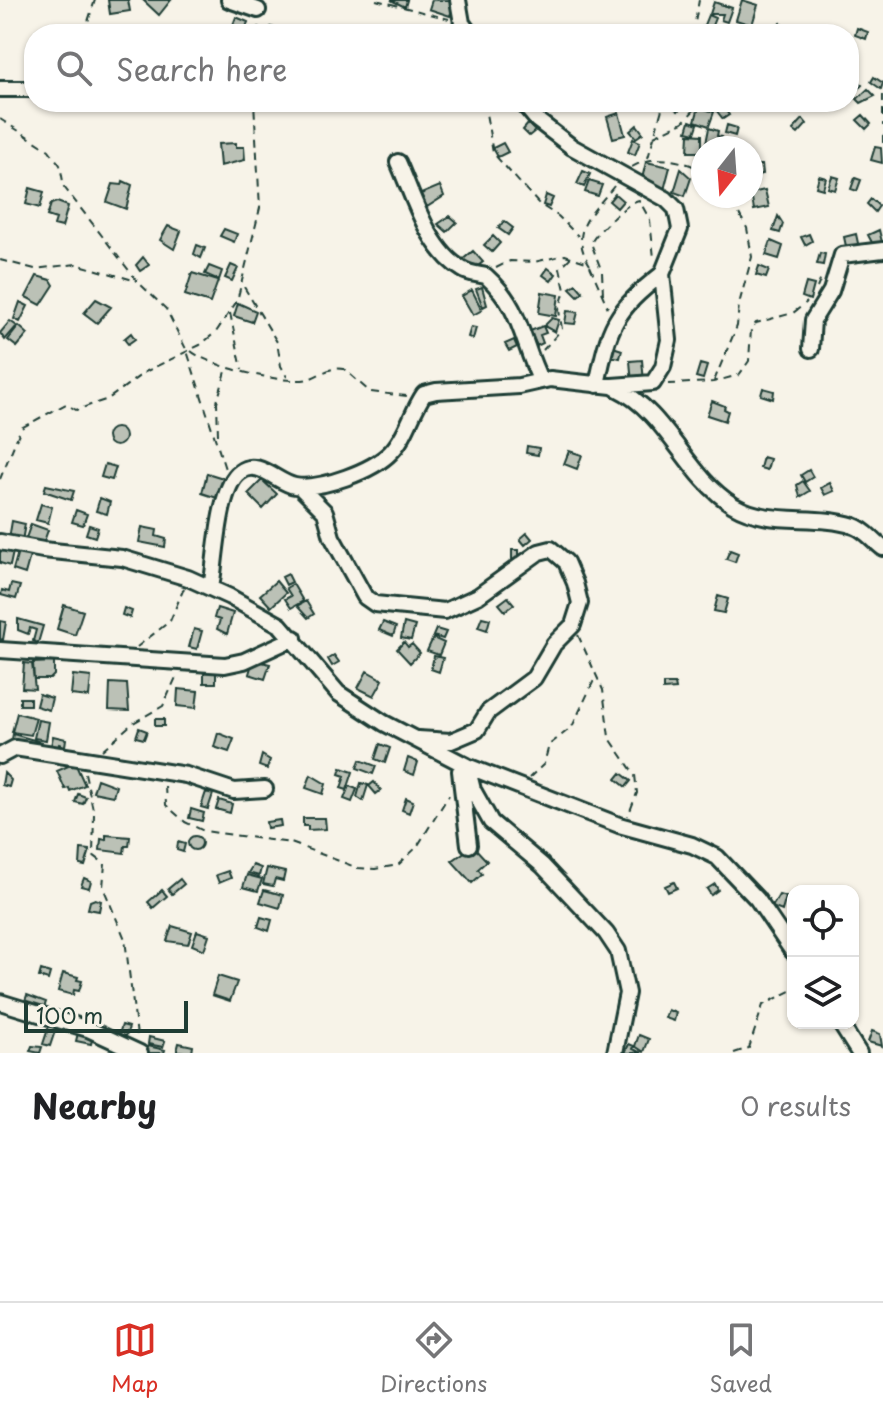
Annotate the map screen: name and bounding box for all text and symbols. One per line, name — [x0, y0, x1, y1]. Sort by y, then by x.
search box — [24, 24, 859, 112]
icon: search — [52, 46, 96, 90]
text: Search here — [116, 46, 288, 91]
north arrow — [691, 136, 763, 208]
map controls — [787, 885, 859, 1029]
button: locate — [787, 885, 859, 957]
button: layers — [787, 957, 859, 1029]
scale bar — [24, 997, 188, 1033]
text: 100 m — [36, 998, 103, 1031]
text: Nearby — [32, 1079, 157, 1131]
text: 0 results — [740, 1086, 851, 1125]
tab: Map — [111, 1318, 158, 1399]
tab: Directions — [380, 1318, 487, 1399]
tab: Saved — [709, 1318, 772, 1399]

